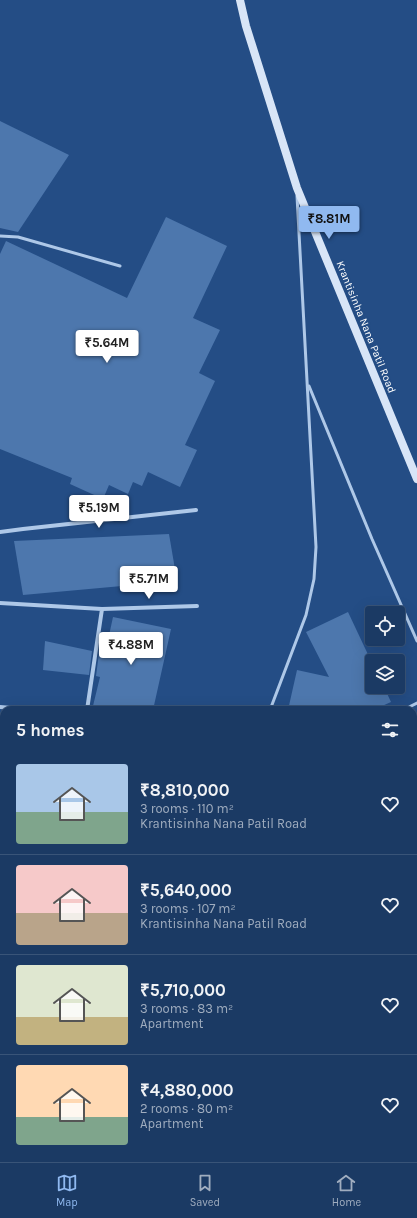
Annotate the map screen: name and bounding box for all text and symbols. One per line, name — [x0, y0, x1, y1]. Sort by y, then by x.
pin: ₹8.81M — [296, 206, 362, 240]
text: ₹8.81M — [307, 211, 351, 226]
street label: Krantisinha Nana Patil Road — [334, 259, 398, 395]
pin: ₹5.64M — [74, 330, 140, 364]
text: ₹5.64M — [85, 335, 129, 350]
pin: ₹5.19M — [66, 495, 132, 529]
text: ₹5.19M — [78, 500, 120, 515]
pin: ₹5.71M — [116, 566, 182, 600]
text: ₹5.71M — [129, 571, 169, 586]
map controls — [365, 606, 405, 694]
button: locate — [365, 606, 405, 646]
pin: ₹4.88M — [98, 632, 164, 666]
text: ₹4.88M — [108, 637, 154, 652]
button: layers — [365, 654, 405, 694]
icon: filters — [379, 719, 401, 741]
text: 5 homes — [16, 720, 85, 740]
icon: home — [48, 780, 96, 828]
text: ₹8,810,000 — [140, 780, 229, 800]
icon: heart — [379, 793, 401, 815]
text: 3 rooms · 110 m² — [140, 801, 234, 816]
text: Krantisinha Nana Patil Road — [140, 816, 307, 831]
text: ₹5,640,000 — [140, 880, 232, 900]
icon: home — [48, 881, 96, 929]
icon: heart — [379, 894, 401, 916]
text: 3 rooms · 107 m² — [140, 901, 236, 916]
text: Krantisinha Nana Patil Road — [140, 916, 307, 931]
text: ₹5,710,000 — [140, 980, 226, 1000]
icon: home — [48, 981, 96, 1029]
icon: heart — [379, 994, 401, 1016]
text: 3 rooms · 83 m² — [140, 1001, 233, 1016]
text: Apartment — [140, 1016, 203, 1031]
text: ₹4,880,000 — [140, 1080, 233, 1100]
icon: home — [48, 1081, 96, 1129]
icon: heart — [379, 1094, 401, 1116]
text: 2 rooms · 80 m² — [140, 1101, 233, 1116]
text: Apartment — [140, 1116, 203, 1131]
tab: Map — [56, 1172, 78, 1209]
tab: Saved — [190, 1172, 220, 1209]
tab: Home — [332, 1172, 361, 1209]

